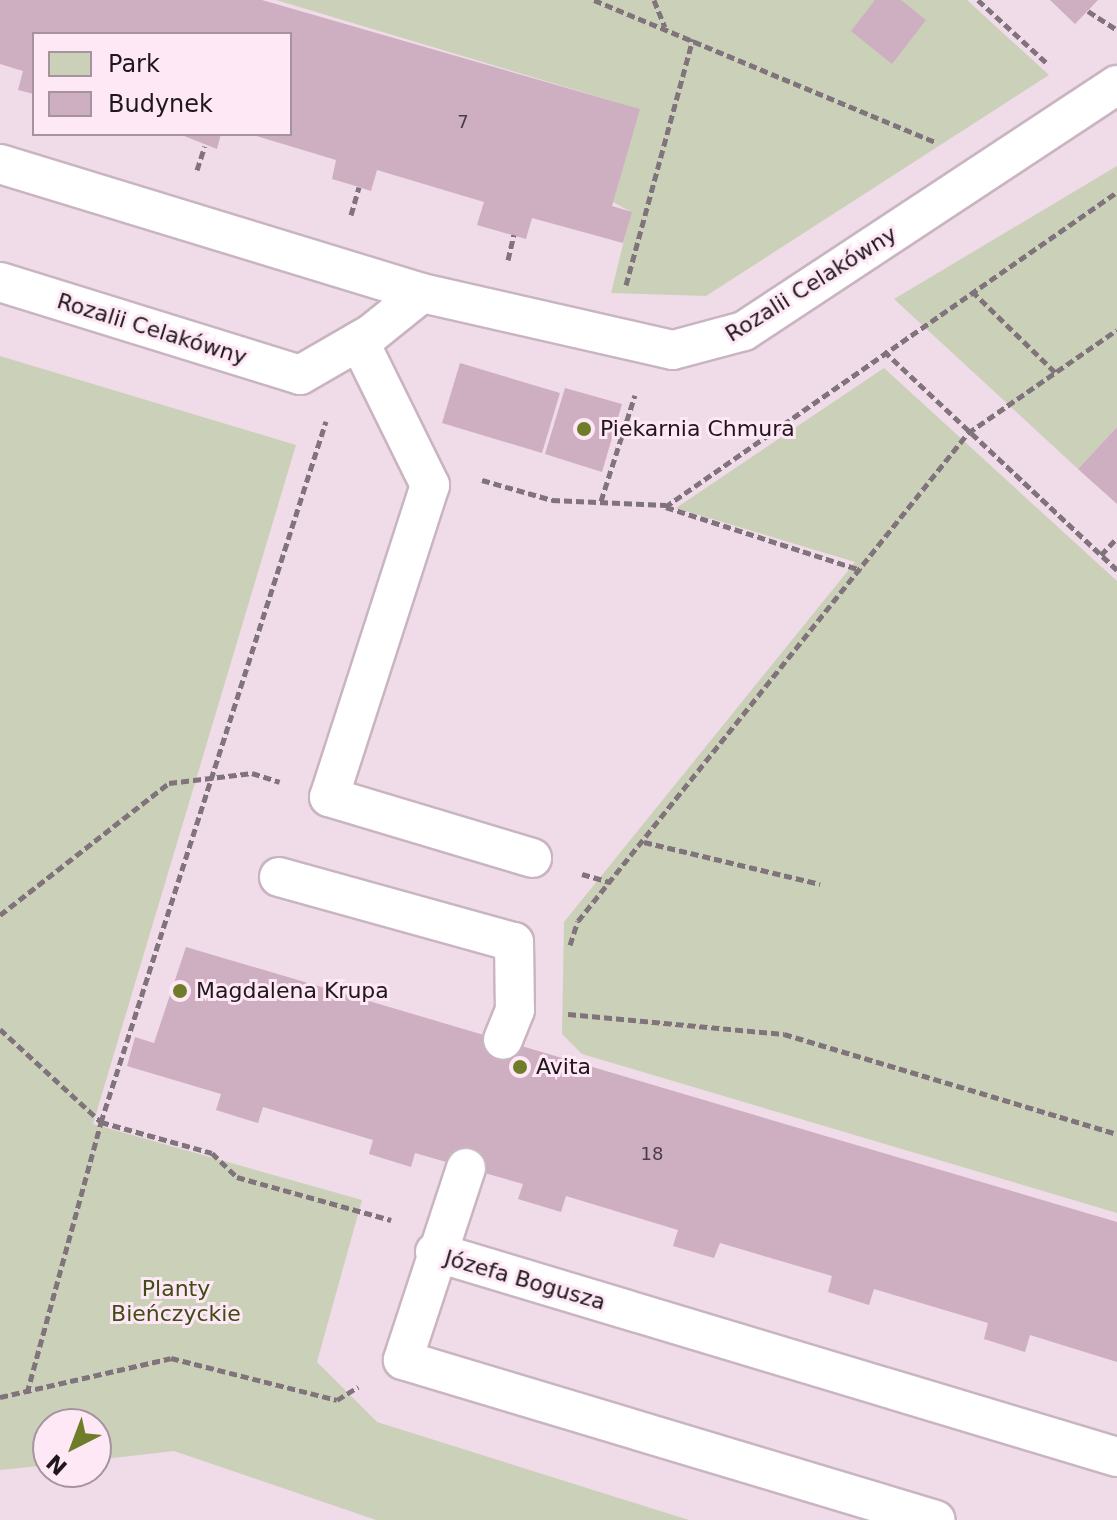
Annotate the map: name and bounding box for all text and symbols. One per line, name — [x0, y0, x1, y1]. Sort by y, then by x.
legend — [32, 32, 292, 136]
text: Park — [108, 50, 160, 78]
text: Budynek — [108, 90, 213, 118]
house number: 7 — [457, 111, 469, 133]
street label: Rozalii Celakówny — [720, 221, 902, 347]
street label: Rozalii Celakówny — [54, 288, 250, 370]
place label: Piekarnia Chmura — [600, 416, 795, 442]
marker: Piekarnia Chmura — [575, 420, 593, 438]
place label: Magdalena Krupa — [196, 978, 389, 1004]
marker: Magdalena Krupa — [171, 982, 189, 1000]
place label: Avita — [536, 1054, 591, 1080]
marker: Avita — [511, 1058, 529, 1076]
house number: 18 — [641, 1143, 663, 1165]
street label: Józefa Bogusza — [441, 1244, 609, 1316]
park label: Planty Bieńczyckie — [111, 1275, 241, 1326]
north arrow — [32, 1408, 112, 1488]
text: N — [42, 1449, 72, 1480]

